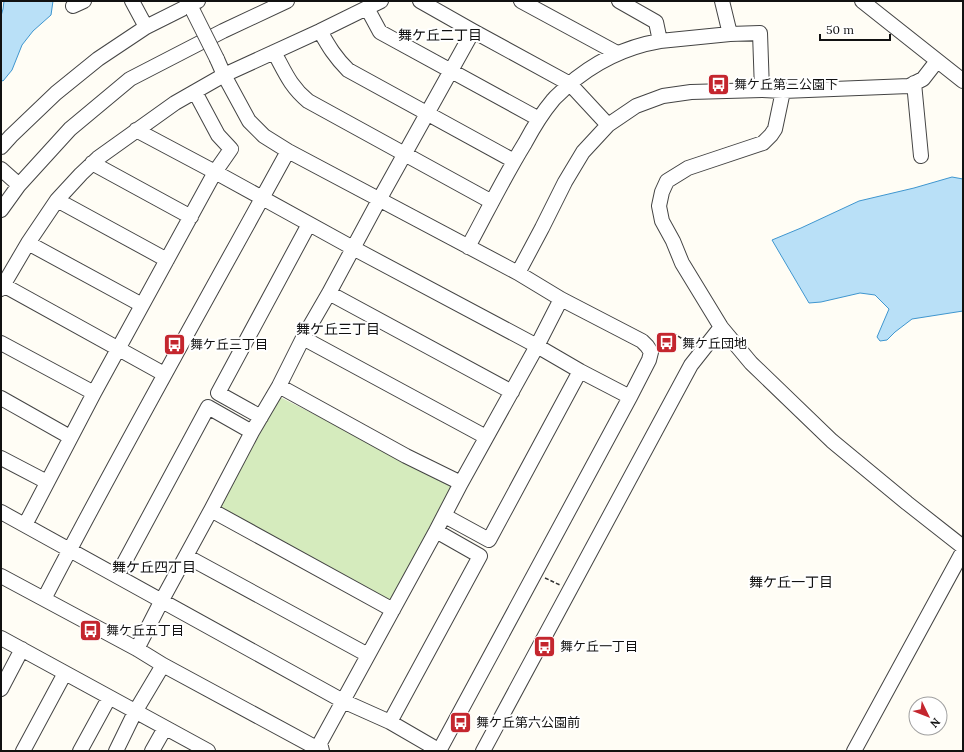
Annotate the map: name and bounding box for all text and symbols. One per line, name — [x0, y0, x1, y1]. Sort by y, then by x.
scale bar — [820, 16, 890, 42]
text: 50 m — [826, 22, 854, 37]
district label: 舞ケ丘二丁目 — [398, 26, 482, 44]
bus stop icon: 舞ケ丘第三公園下 — [706, 71, 732, 97]
place label: 舞ケ丘第三公園下 — [734, 76, 838, 93]
district label: 舞ケ丘三丁目 — [296, 320, 380, 338]
bus stop icon: 舞ケ丘団地 — [653, 330, 679, 356]
bus stop icon: 舞ケ丘三丁目 — [162, 331, 188, 357]
place label: 舞ケ丘団地 — [682, 335, 747, 352]
place label: 舞ケ丘三丁目 — [190, 336, 268, 353]
district label: 舞ケ丘四丁目 — [112, 558, 196, 576]
district label: 舞ケ丘一丁目 — [749, 573, 833, 591]
bus stop icon: 舞ケ丘五丁目 — [78, 617, 104, 643]
place label: 舞ケ丘五丁目 — [106, 622, 184, 639]
bus stop icon: 舞ケ丘一丁目 — [531, 633, 557, 659]
place label: 舞ケ丘一丁目 — [560, 638, 638, 655]
north arrow — [908, 696, 948, 736]
bus stop icon: 舞ケ丘第六公園前 — [448, 709, 474, 735]
place label: 舞ケ丘第六公園前 — [476, 714, 580, 731]
text: N — [927, 715, 943, 731]

